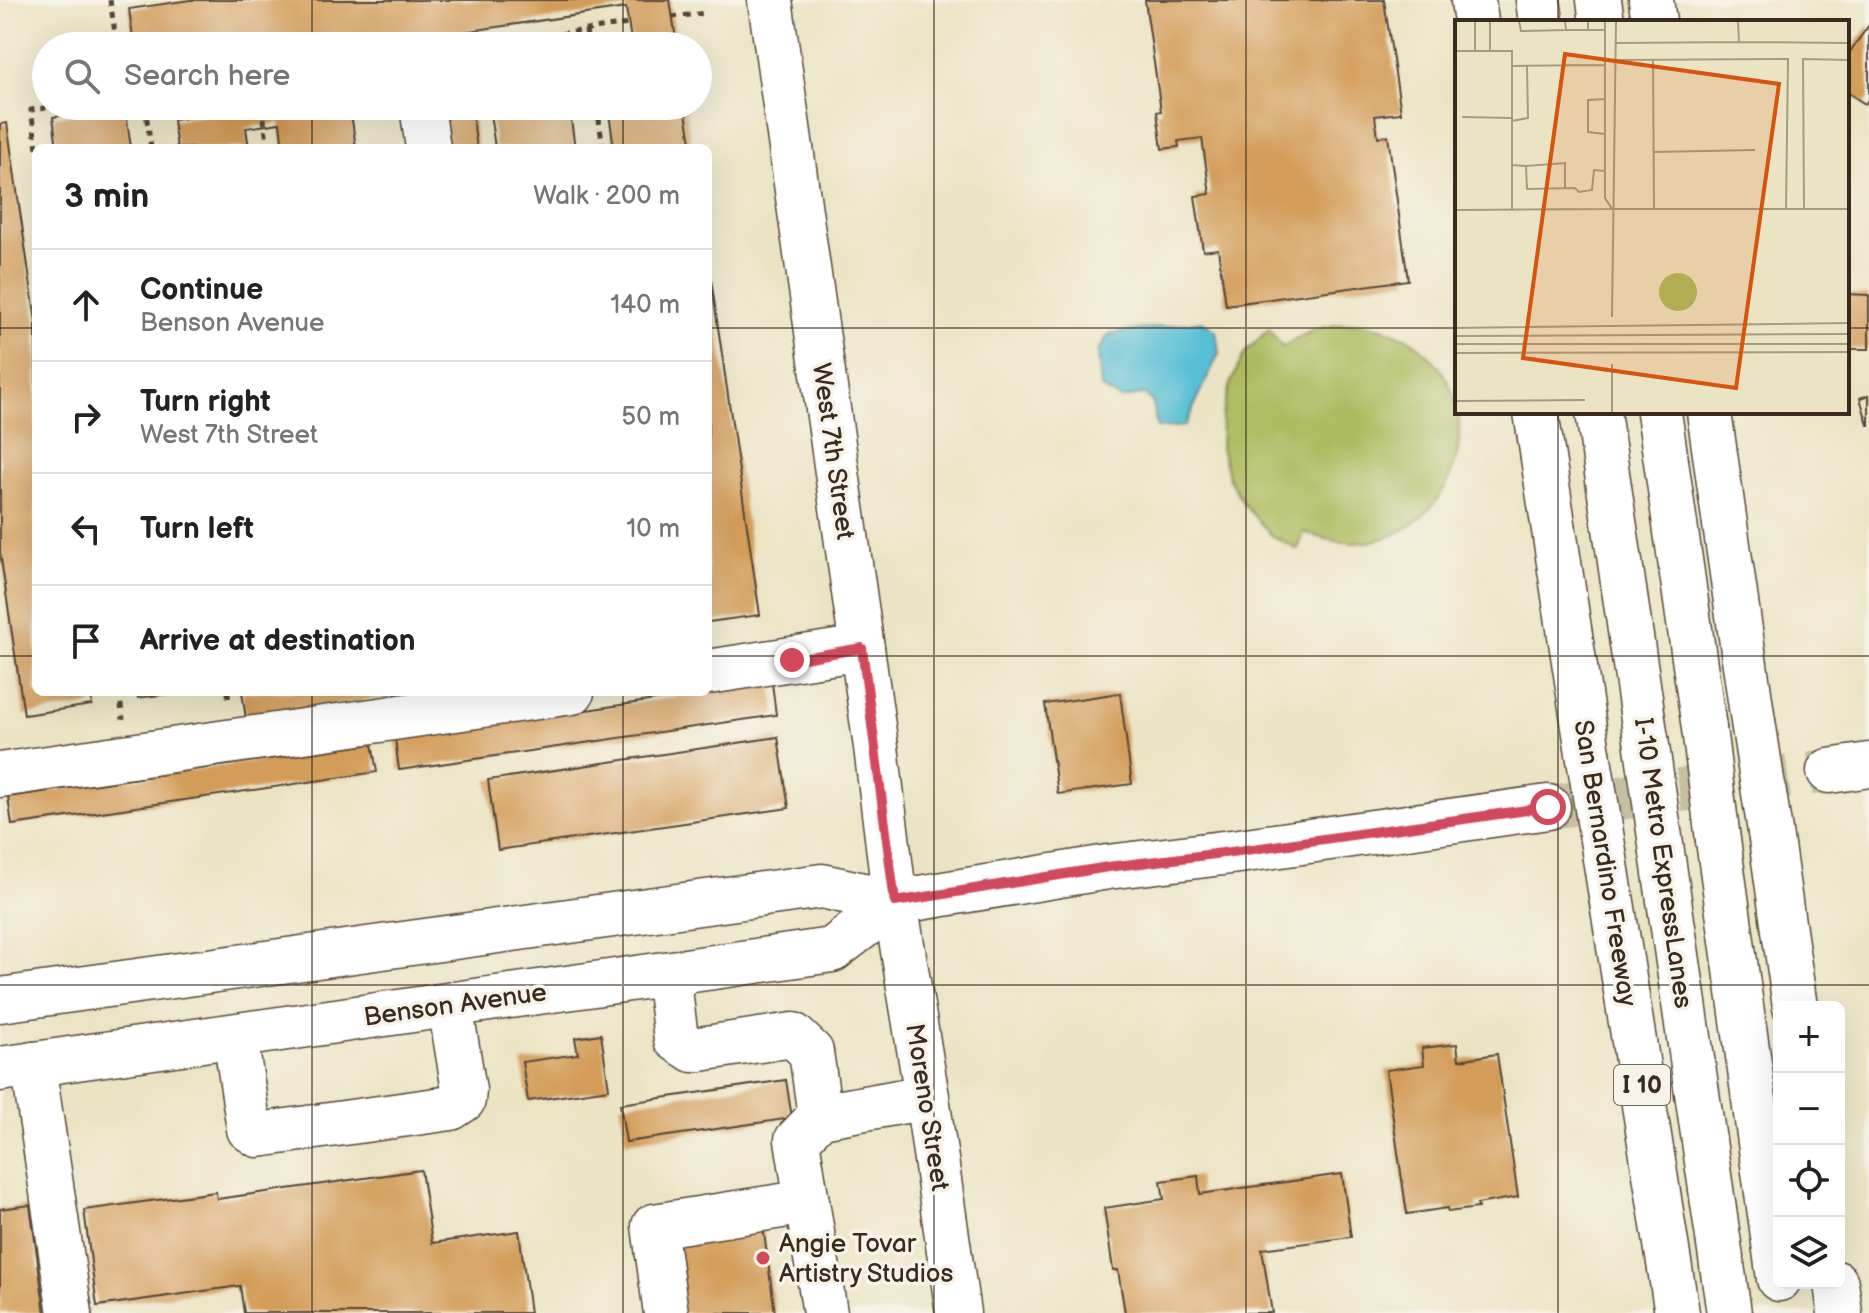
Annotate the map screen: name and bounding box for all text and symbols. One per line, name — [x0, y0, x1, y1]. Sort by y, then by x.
inset map — [1455, 20, 1849, 414]
search box — [32, 32, 712, 120]
icon: search — [60, 54, 104, 98]
text: Search here — [124, 58, 290, 94]
text: 3 min — [64, 176, 149, 217]
text: Walk · 200 m — [533, 181, 680, 212]
text: Continue — [140, 272, 263, 308]
icon: ahead — [64, 283, 108, 327]
text: 140 m — [610, 290, 680, 321]
text: Benson Avenue — [140, 308, 324, 339]
street label: West 7th Street — [805, 361, 860, 541]
text: Turn right — [140, 384, 271, 420]
icon: right — [64, 395, 108, 439]
text: 50 m — [621, 402, 680, 433]
text: West 7th Street — [140, 420, 318, 451]
icon: left — [64, 507, 108, 551]
text: Turn left — [140, 511, 254, 547]
text: 10 m — [626, 514, 680, 545]
icon: arrive — [64, 619, 108, 663]
text: Arrive at destination — [140, 623, 416, 659]
route end — [774, 642, 810, 678]
street label: I-10 Metro ExpressLanes — [1627, 716, 1698, 1010]
street label: San Bernardino Freeway — [1567, 718, 1642, 1009]
route start — [1530, 789, 1566, 825]
street label: Benson Avenue — [362, 977, 549, 1034]
map controls — [1773, 1001, 1845, 1289]
button: + — [1773, 1001, 1845, 1073]
street label: Moreno Street — [898, 1021, 955, 1193]
road number: I 10 — [1614, 1065, 1670, 1105]
button: − — [1773, 1073, 1845, 1145]
button: locate — [1773, 1145, 1845, 1217]
button: layers — [1773, 1217, 1845, 1289]
place label: Angie Tovar Artistry Studios — [779, 1229, 954, 1290]
marker: Angie Tovar Artistry Studios — [754, 1249, 772, 1267]

